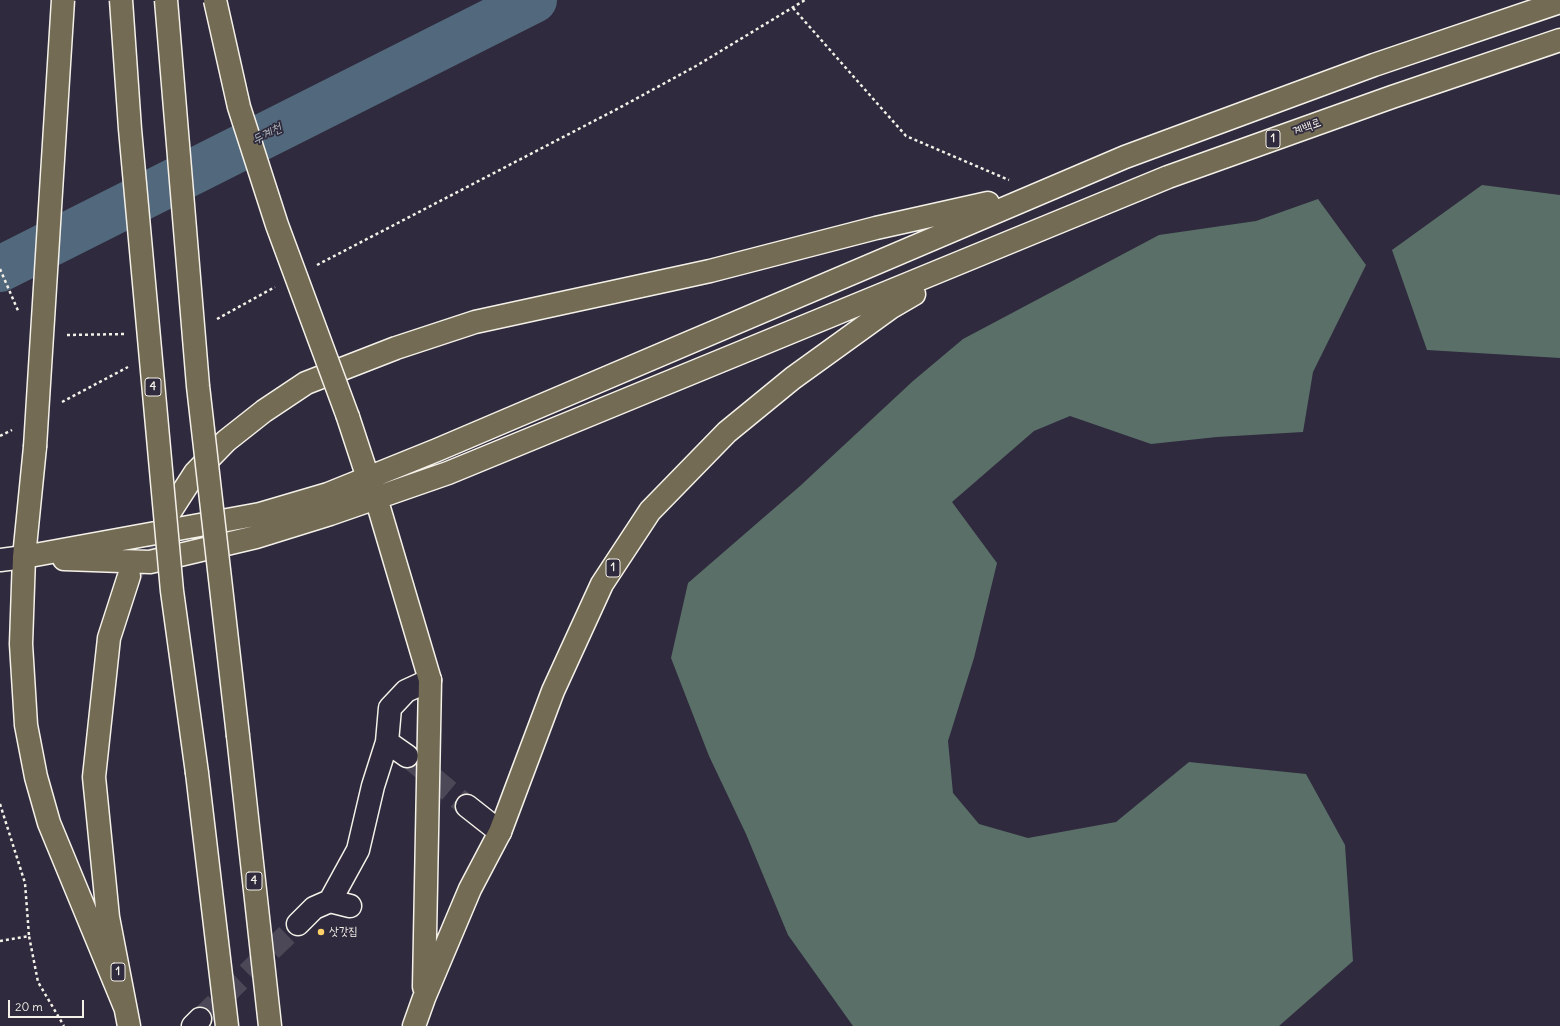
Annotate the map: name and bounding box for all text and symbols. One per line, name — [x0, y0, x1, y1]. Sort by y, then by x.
street label: 계백로 — [1291, 115, 1323, 139]
water label: 두계천 — [249, 120, 285, 148]
road number: 1 — [1266, 130, 1280, 148]
road number: 4 — [145, 378, 161, 396]
road number: 1 — [606, 559, 620, 577]
road number: 4 — [246, 872, 262, 890]
place label: 삿갓집 — [329, 925, 358, 939]
marker: 삿갓집 — [316, 927, 326, 937]
road number: 1 — [111, 963, 125, 981]
scale bar — [10, 992, 86, 1018]
text: 20 m — [15, 999, 43, 1014]

